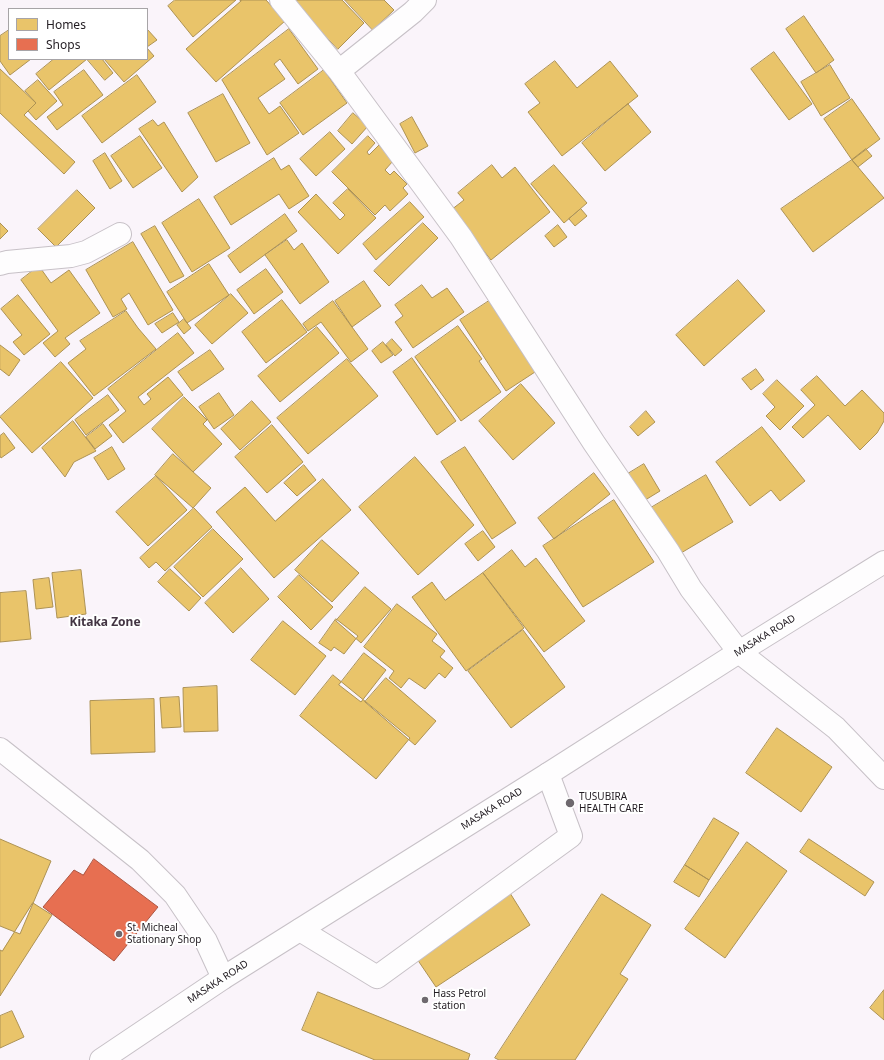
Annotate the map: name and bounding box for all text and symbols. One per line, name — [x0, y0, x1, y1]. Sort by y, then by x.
legend — [8, 8, 148, 60]
text: Homes — [46, 16, 86, 33]
text: Shops — [46, 36, 80, 53]
street label: MASAKA ROAD — [732, 612, 798, 660]
district label: Kitaka Zone — [69, 616, 141, 630]
street label: MASAKA ROAD — [459, 785, 525, 833]
place label: TUSUBIRA HEALTH CARE — [579, 791, 643, 814]
marker: TUSUBIRA HEALTH CARE — [564, 797, 576, 809]
place label: St. Micheal Stationary Shop — [127, 922, 201, 946]
marker: St. Micheal Stationary Shop — [114, 929, 124, 939]
street label: MASAKA ROAD — [185, 958, 251, 1006]
place label: Hass Petrol station — [433, 988, 486, 1012]
marker: Hass Petrol station — [420, 995, 430, 1005]

